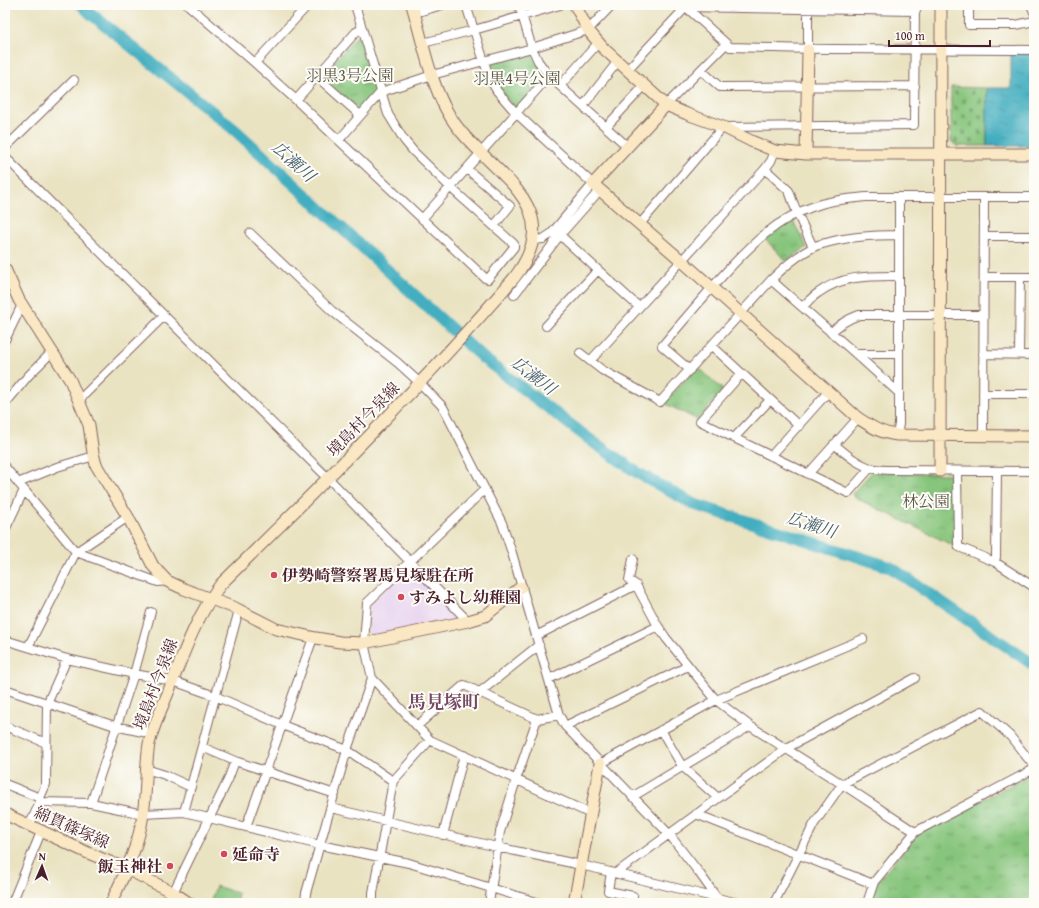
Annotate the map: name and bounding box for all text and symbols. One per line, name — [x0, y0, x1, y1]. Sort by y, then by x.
scale bar — [889, 22, 990, 48]
text: 100 m — [895, 27, 925, 44]
park label: 羽黒3号公園 — [306, 63, 394, 87]
park label: 羽黒4号公園 — [473, 66, 561, 90]
water label: 広瀬川 — [267, 135, 323, 189]
water label: 広瀬川 — [506, 349, 563, 402]
street label: 境島村今泉線 — [321, 376, 405, 462]
park label: 林公園 — [902, 489, 950, 513]
water label: 広瀬川 — [784, 504, 842, 544]
place label: 伊勢崎警察署馬見塚駐在所 — [282, 563, 474, 587]
marker: 伊勢崎警察署馬見塚駐在所 — [269, 570, 279, 580]
place label: すみよし幼稚園 — [409, 585, 521, 609]
marker: すみよし幼稚園 — [396, 592, 406, 602]
street label: 境島村今泉線 — [127, 635, 183, 733]
district label: 馬見塚町 — [408, 688, 480, 715]
street label: 綿貫篠塚線 — [31, 800, 113, 854]
place label: 延命寺 — [232, 842, 280, 866]
north arrow — [22, 846, 62, 886]
text: N — [38, 848, 47, 864]
marker: 延命寺 — [219, 849, 229, 859]
place label: 飯玉神社 — [98, 854, 162, 878]
marker: 飯玉神社 — [165, 861, 175, 871]

